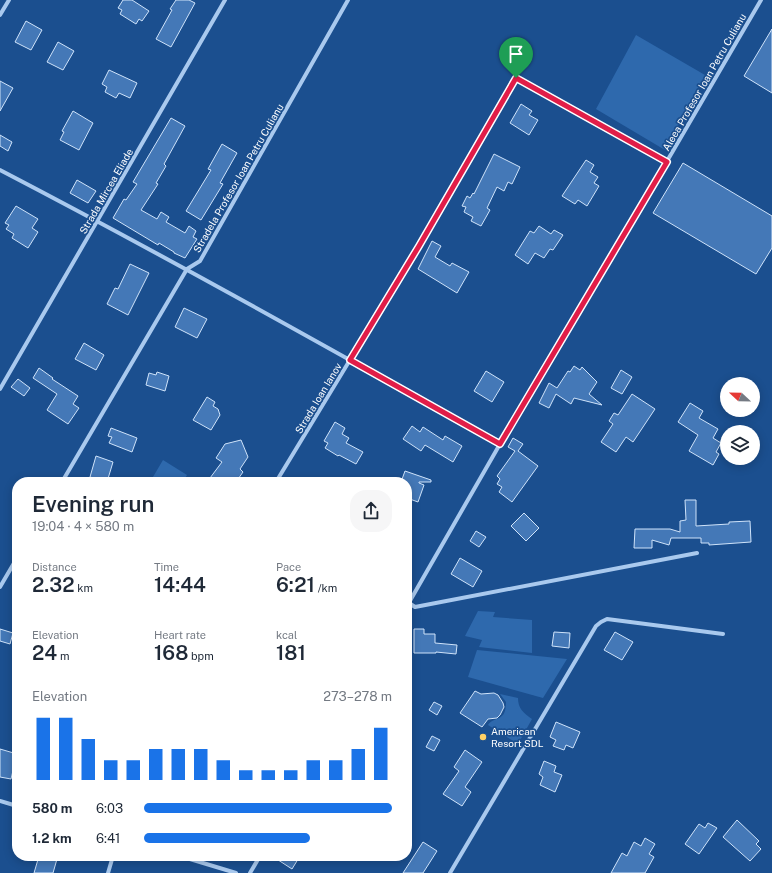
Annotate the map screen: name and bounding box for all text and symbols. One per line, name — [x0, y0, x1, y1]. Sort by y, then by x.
street label: Aleea Profesor Ioan Petru Culianu — [660, 11, 748, 153]
pin — [499, 37, 533, 78]
icon: arrive — [505, 43, 527, 65]
street label: Stradela Profesor Ioan Petru Culianu — [190, 101, 286, 254]
street label: Strada Mircea Eliade — [77, 146, 135, 236]
street label: Strada Ioan Ianov — [292, 360, 344, 436]
north arrow — [720, 377, 760, 417]
map controls — [720, 377, 760, 465]
button: layers — [720, 425, 760, 465]
button: share — [350, 490, 392, 532]
text: Evening run — [32, 491, 154, 517]
text: 19:04 · 4 × 580 m — [32, 519, 134, 534]
text: Distance — [32, 561, 77, 573]
text: Time — [154, 561, 179, 573]
text: Pace — [276, 561, 301, 573]
text: 2.32 — [32, 573, 75, 597]
text: 14:44 — [154, 573, 206, 597]
text: 6:21 — [276, 573, 315, 597]
text: km — [75, 582, 93, 594]
text: /km — [315, 582, 337, 594]
text: Elevation — [32, 629, 79, 641]
text: Heart rate — [154, 629, 206, 641]
text: kcal — [276, 629, 297, 641]
text: 24 — [32, 641, 57, 665]
text: 168 — [154, 641, 188, 665]
text: 181 — [276, 641, 306, 665]
text: m — [57, 650, 69, 662]
text: bpm — [188, 650, 214, 662]
text: Elevation — [32, 689, 87, 704]
text: 273–278 m — [323, 689, 392, 704]
place label: American Resort SDL — [491, 725, 544, 749]
marker: American Resort SDL — [478, 732, 488, 742]
text: 580 m — [32, 801, 72, 816]
text: 6:03 — [96, 801, 123, 816]
text: 1.2 km — [32, 831, 72, 846]
text: 6:41 — [96, 831, 120, 846]

